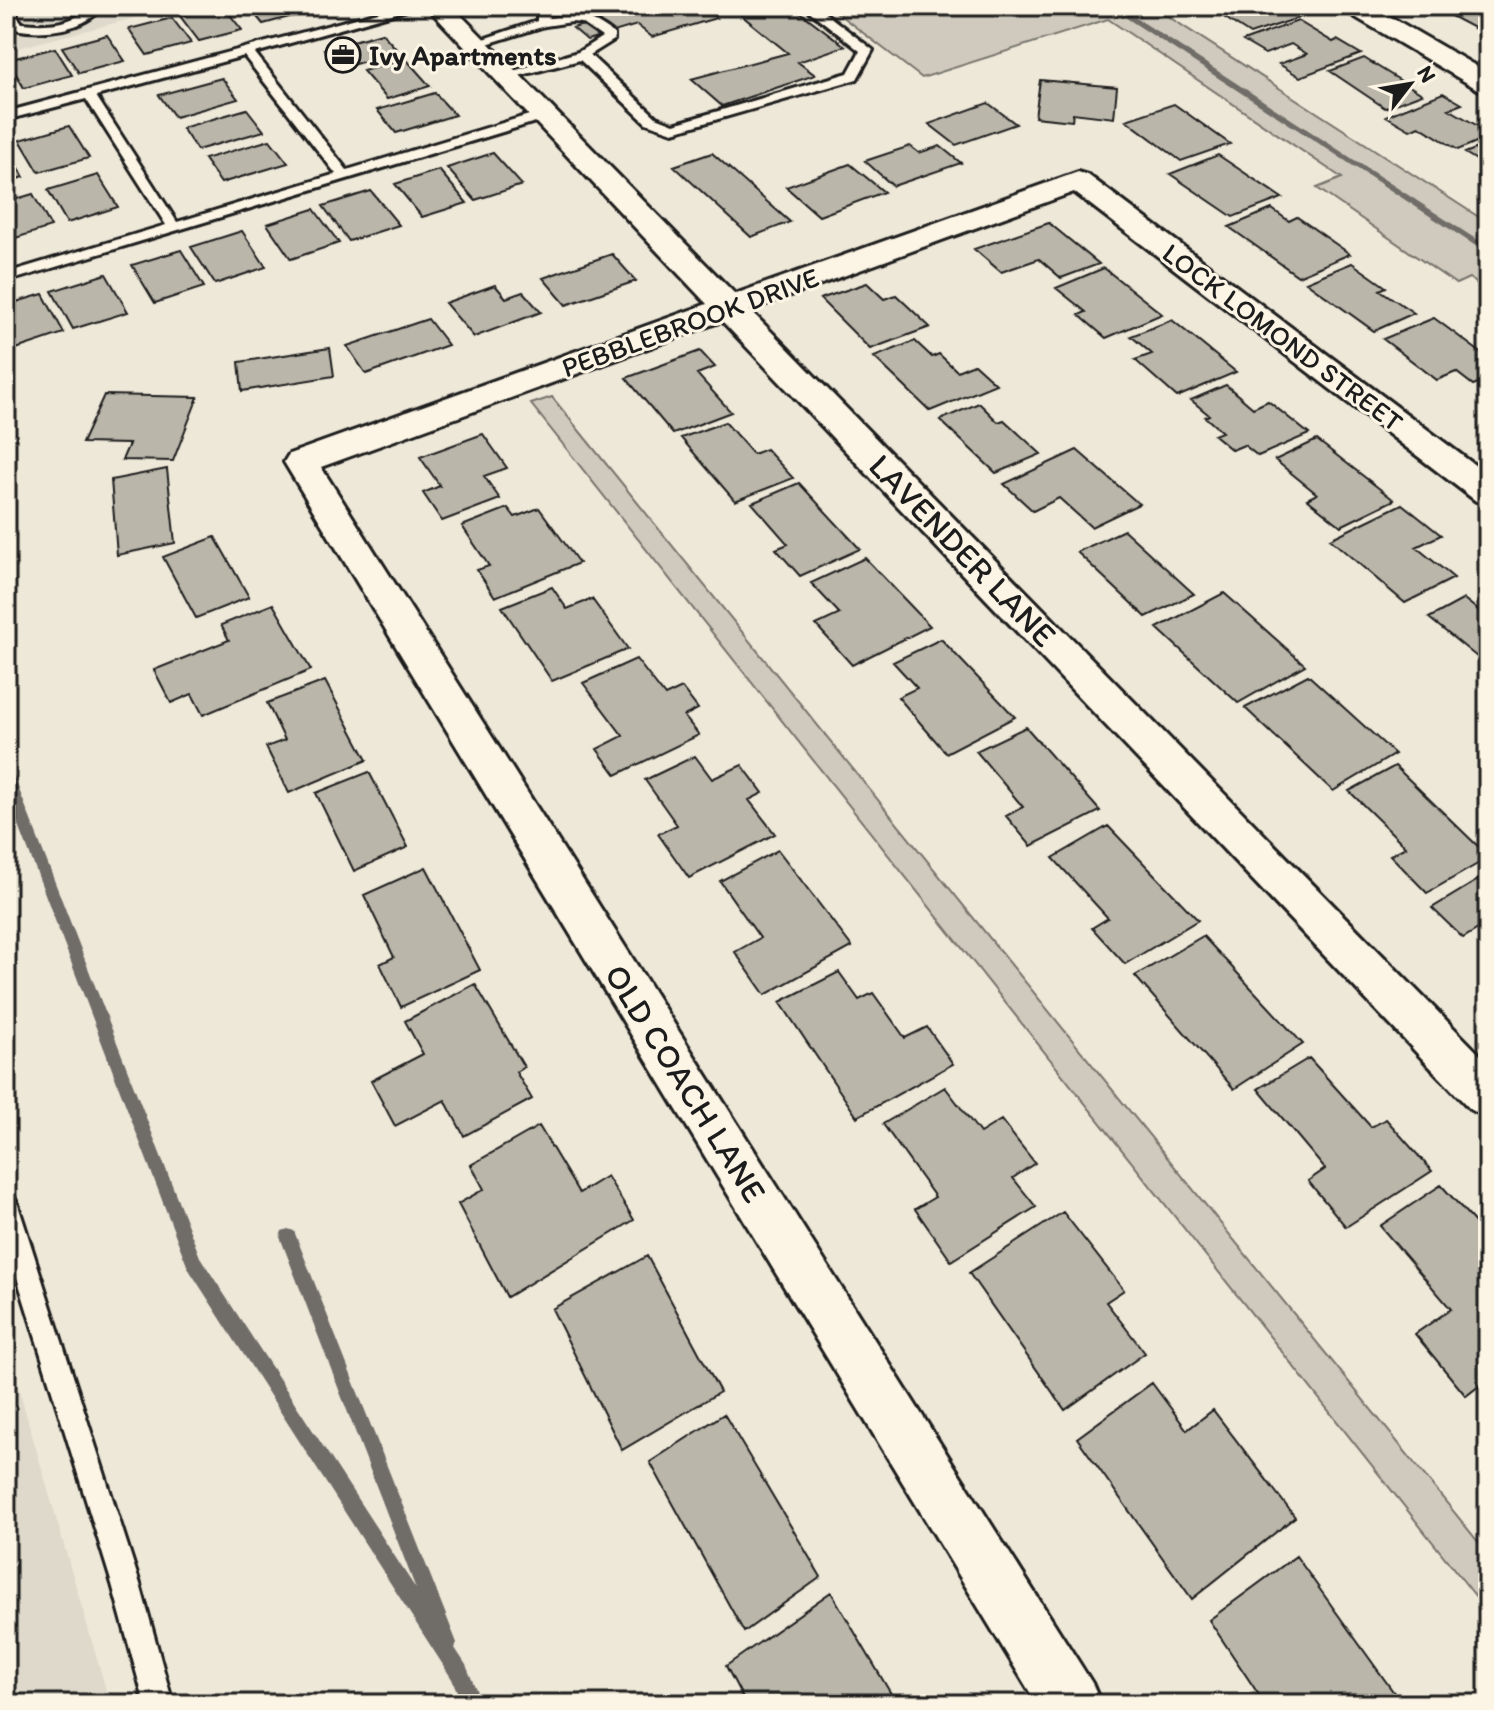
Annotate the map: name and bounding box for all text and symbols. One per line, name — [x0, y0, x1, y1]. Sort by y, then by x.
office icon: Ivy Apartments — [324, 36, 362, 74]
place label: Ivy Apartments — [369, 38, 557, 72]
north arrow — [1370, 44, 1450, 124]
text: N — [1411, 61, 1442, 87]
street label: LOCK LOMOND STREET — [1156, 235, 1410, 439]
street label: PEBBLEBROOK DRIVE — [557, 260, 823, 384]
street label: LAVENDER LANE — [860, 445, 1065, 655]
street label: OLD COACH LANE — [596, 957, 775, 1210]

